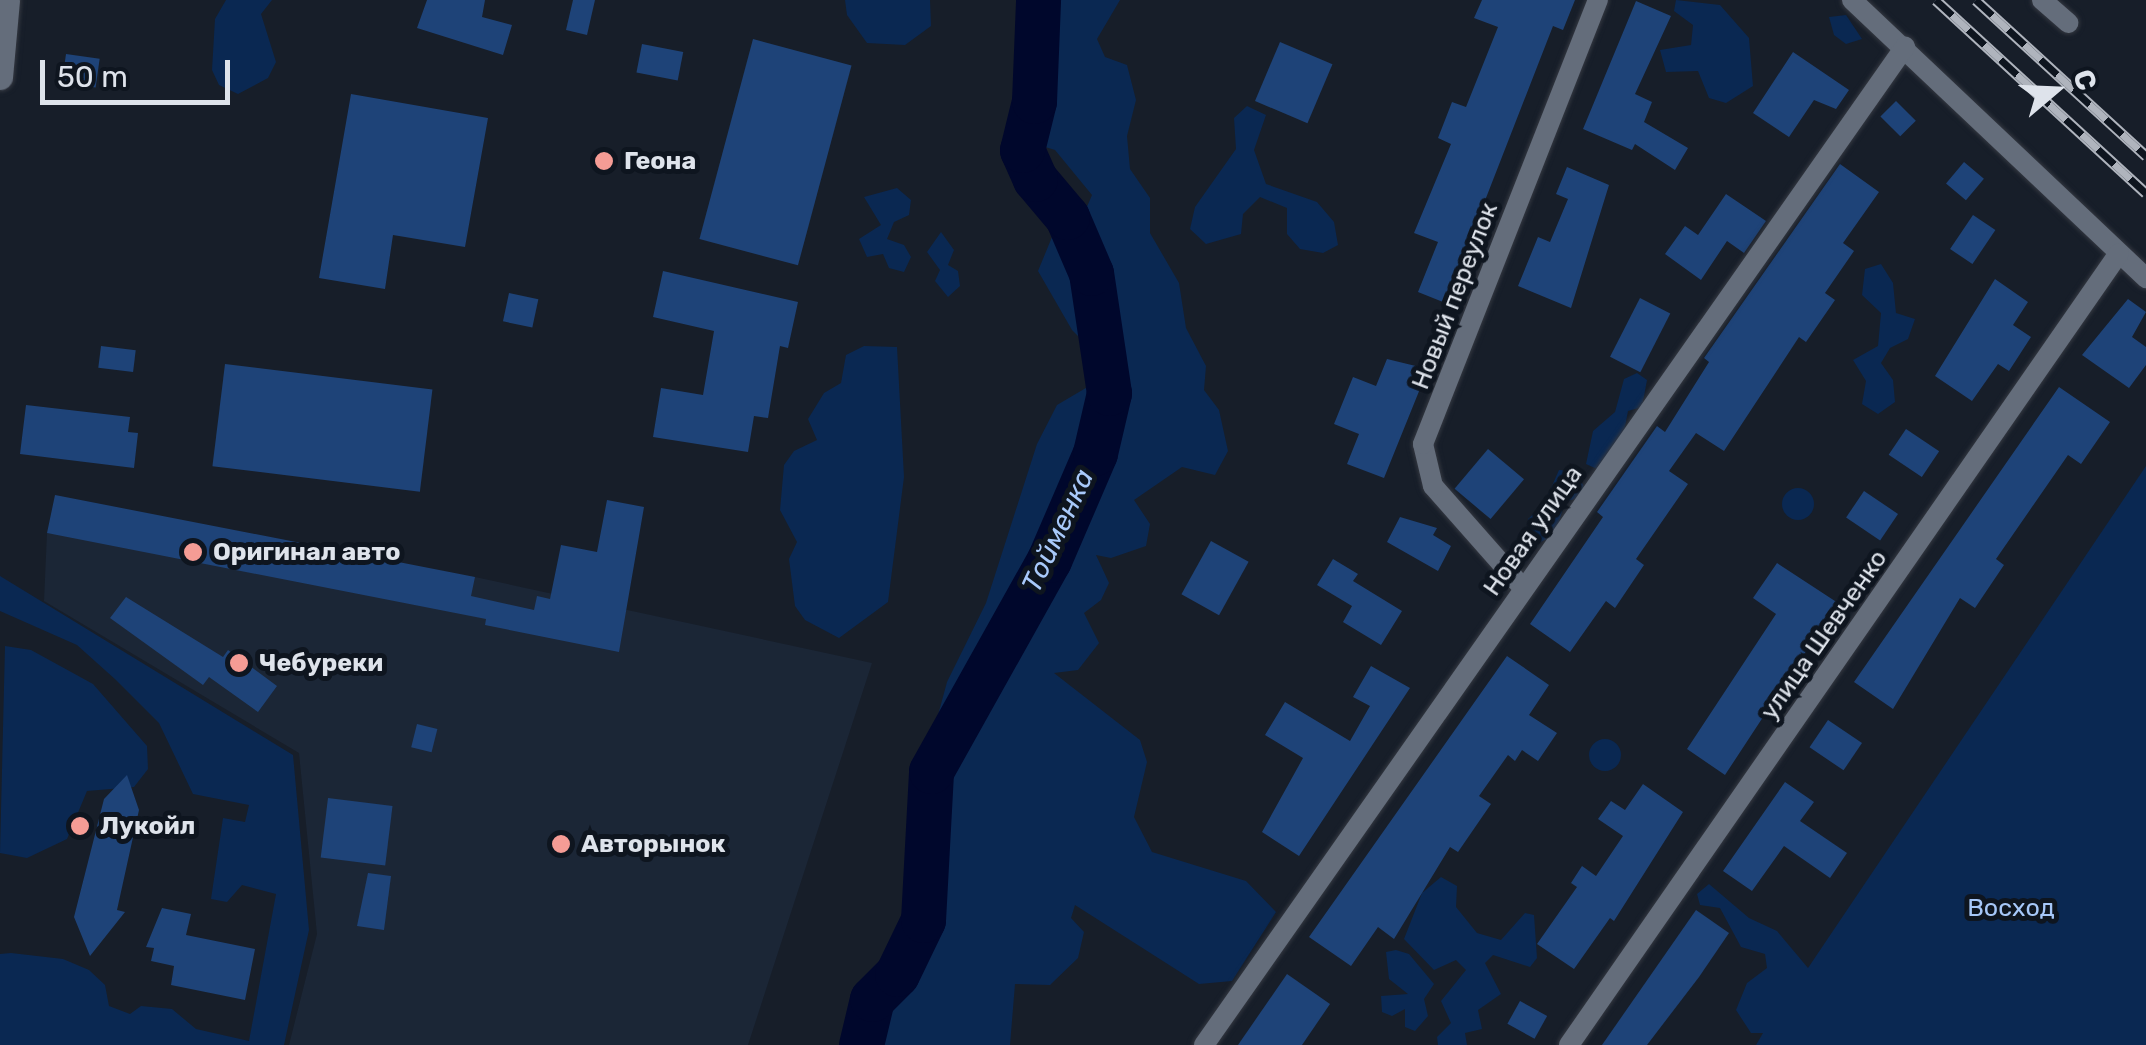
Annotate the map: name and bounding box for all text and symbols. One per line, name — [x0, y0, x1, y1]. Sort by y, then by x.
scale bar — [45, 40, 235, 102]
north arrow — [2006, 40, 2106, 140]
text: 50 m — [57, 59, 128, 95]
text: С — [2066, 65, 2104, 95]
place label: Геона — [624, 146, 696, 176]
marker: Геона — [593, 150, 615, 172]
street label: Новый переулок — [1406, 198, 1504, 394]
street label: Новая улица — [1477, 460, 1589, 602]
water label: Тойменка — [1015, 464, 1101, 598]
place label: Оригинал авто — [213, 537, 400, 567]
marker: Оригинал авто — [182, 541, 204, 563]
street label: улица Шевченко — [1754, 544, 1894, 726]
place label: Чебуреки — [259, 648, 383, 678]
marker: Чебуреки — [228, 652, 250, 674]
place label: Лукойл — [100, 811, 195, 841]
marker: Лукойл — [69, 815, 91, 837]
place label: Авторынок — [581, 829, 726, 859]
marker: Авторынок — [550, 833, 572, 855]
park label: Восход — [1967, 893, 2055, 923]

